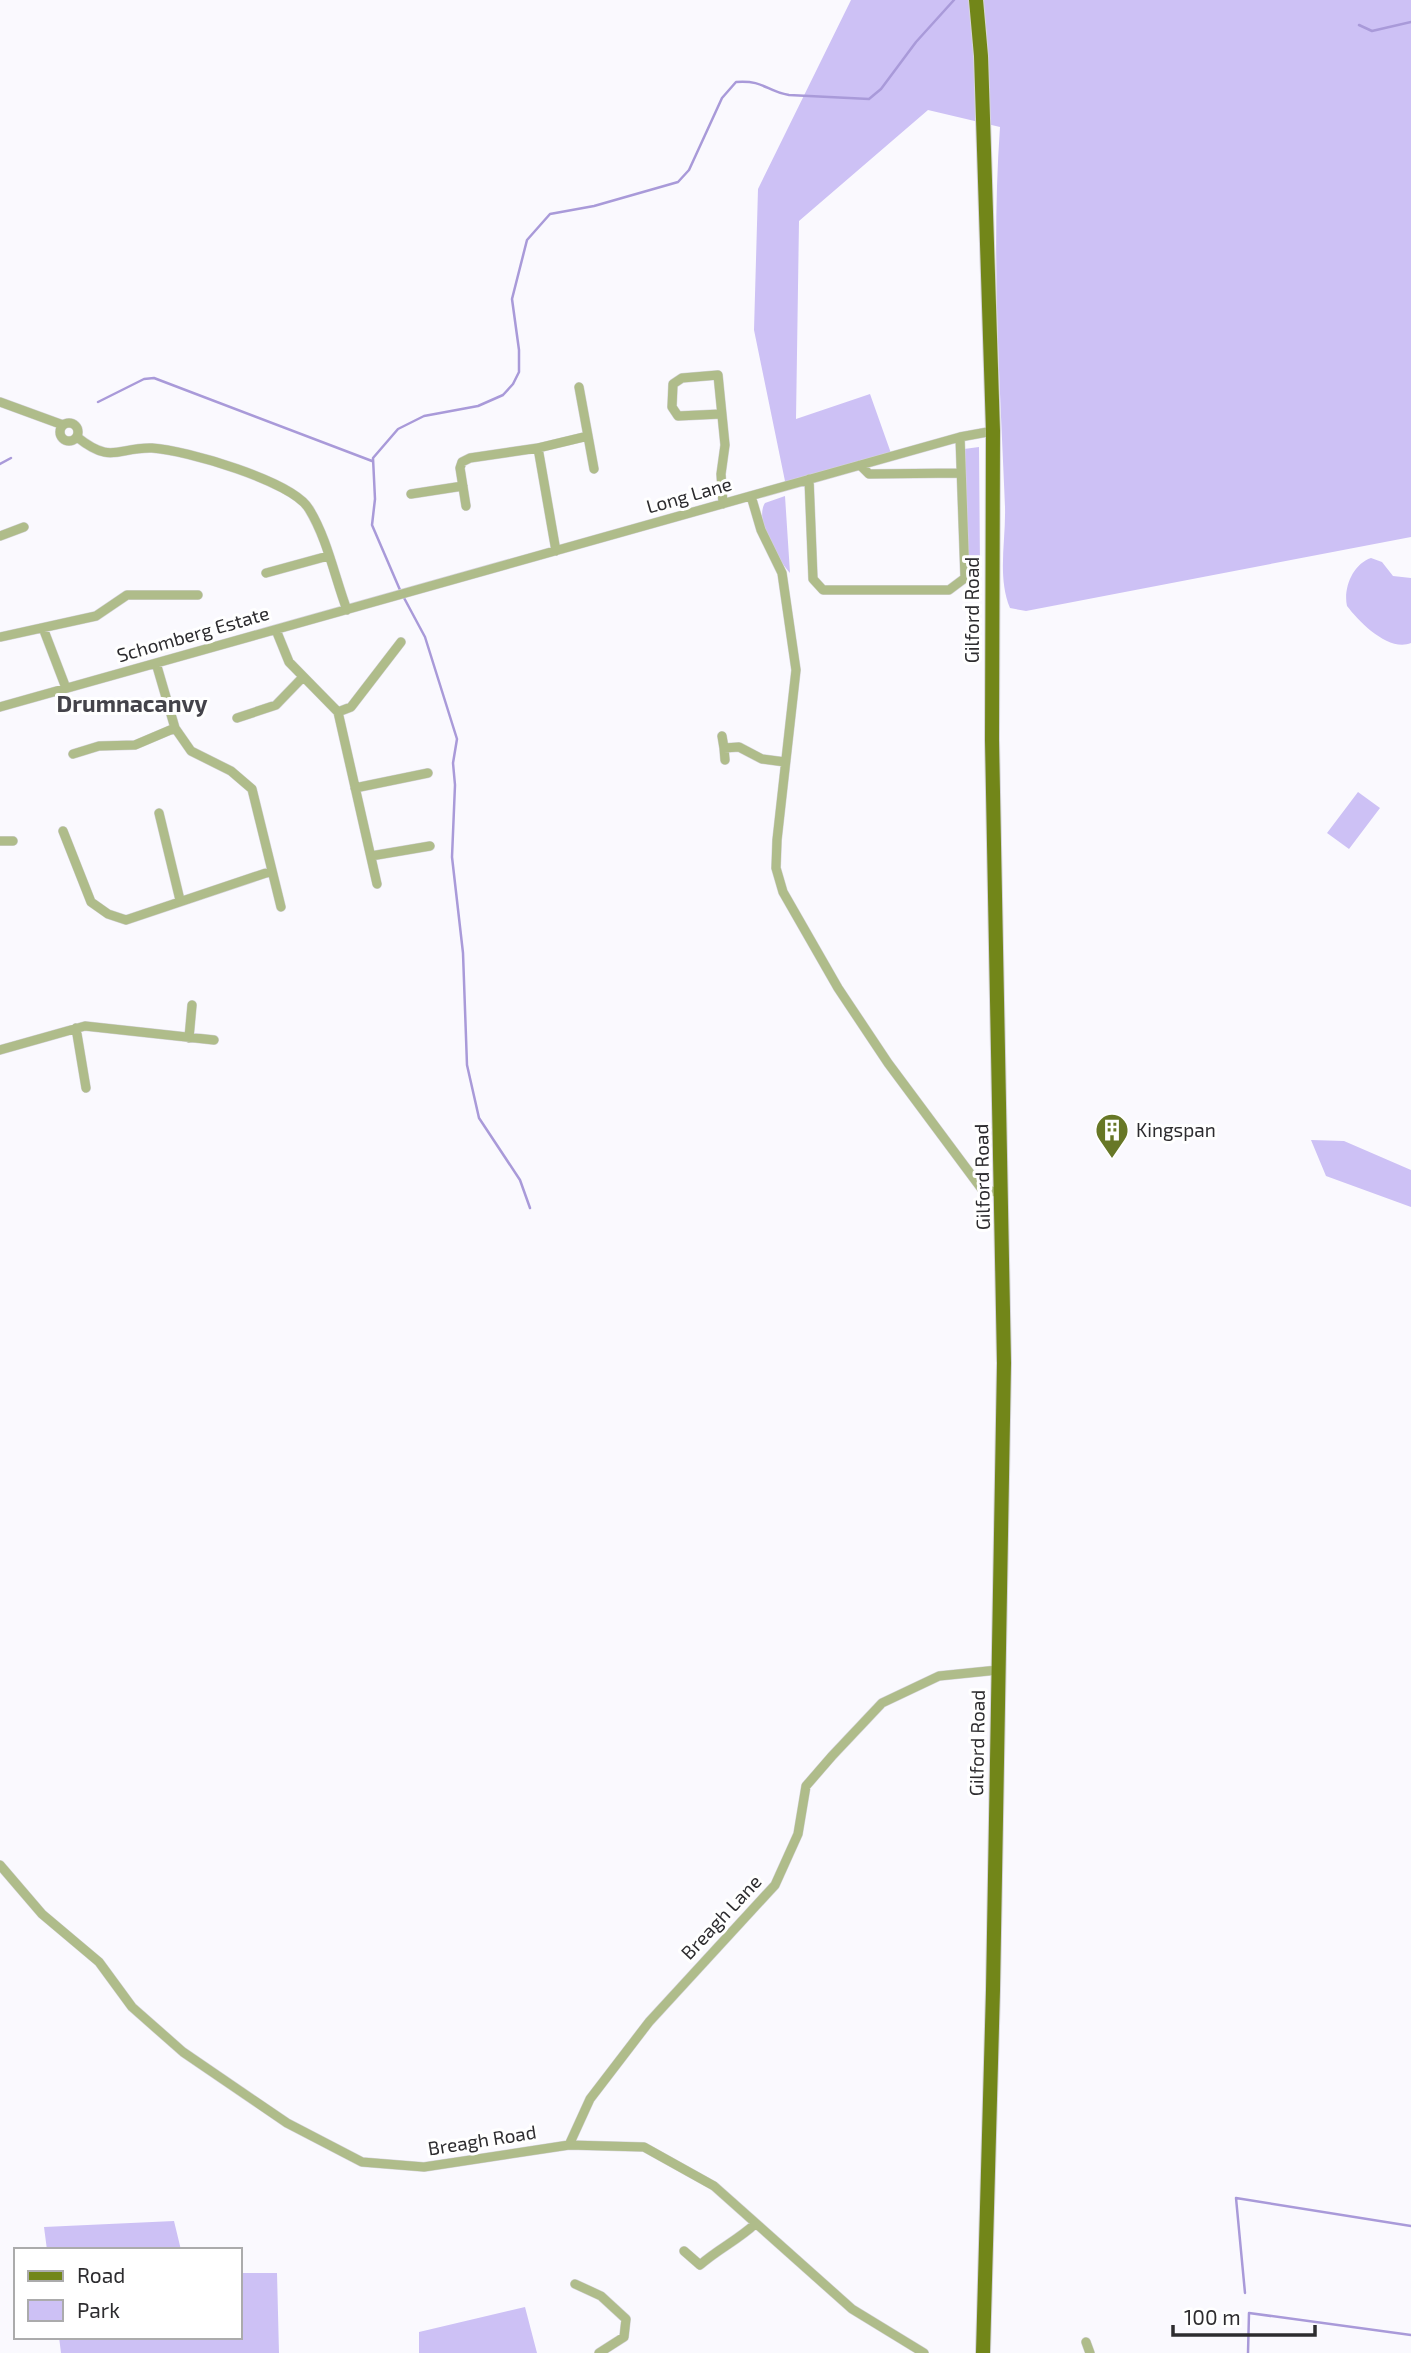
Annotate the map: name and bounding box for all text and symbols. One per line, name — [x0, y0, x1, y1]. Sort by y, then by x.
street label: Long Lane — [643, 471, 734, 518]
street label: Gilford Road — [960, 557, 983, 663]
street label: Schomberg Estate — [114, 601, 272, 666]
district label: Drumnacanvy — [56, 689, 208, 717]
building icon: Kingspan — [1093, 1111, 1131, 1160]
place label: Kingspan — [1136, 1118, 1216, 1141]
street label: Gilford Road — [969, 1124, 994, 1230]
street label: Gilford Road — [964, 1690, 989, 1796]
street label: Breagh Lane — [676, 1870, 766, 1964]
street label: Breagh Road — [426, 2120, 538, 2159]
legend — [14, 2248, 242, 2339]
text: Road — [77, 2262, 125, 2287]
scale bar — [1173, 2294, 1315, 2338]
text: Park — [77, 2297, 120, 2322]
text: 100 m — [1184, 2304, 1241, 2329]

